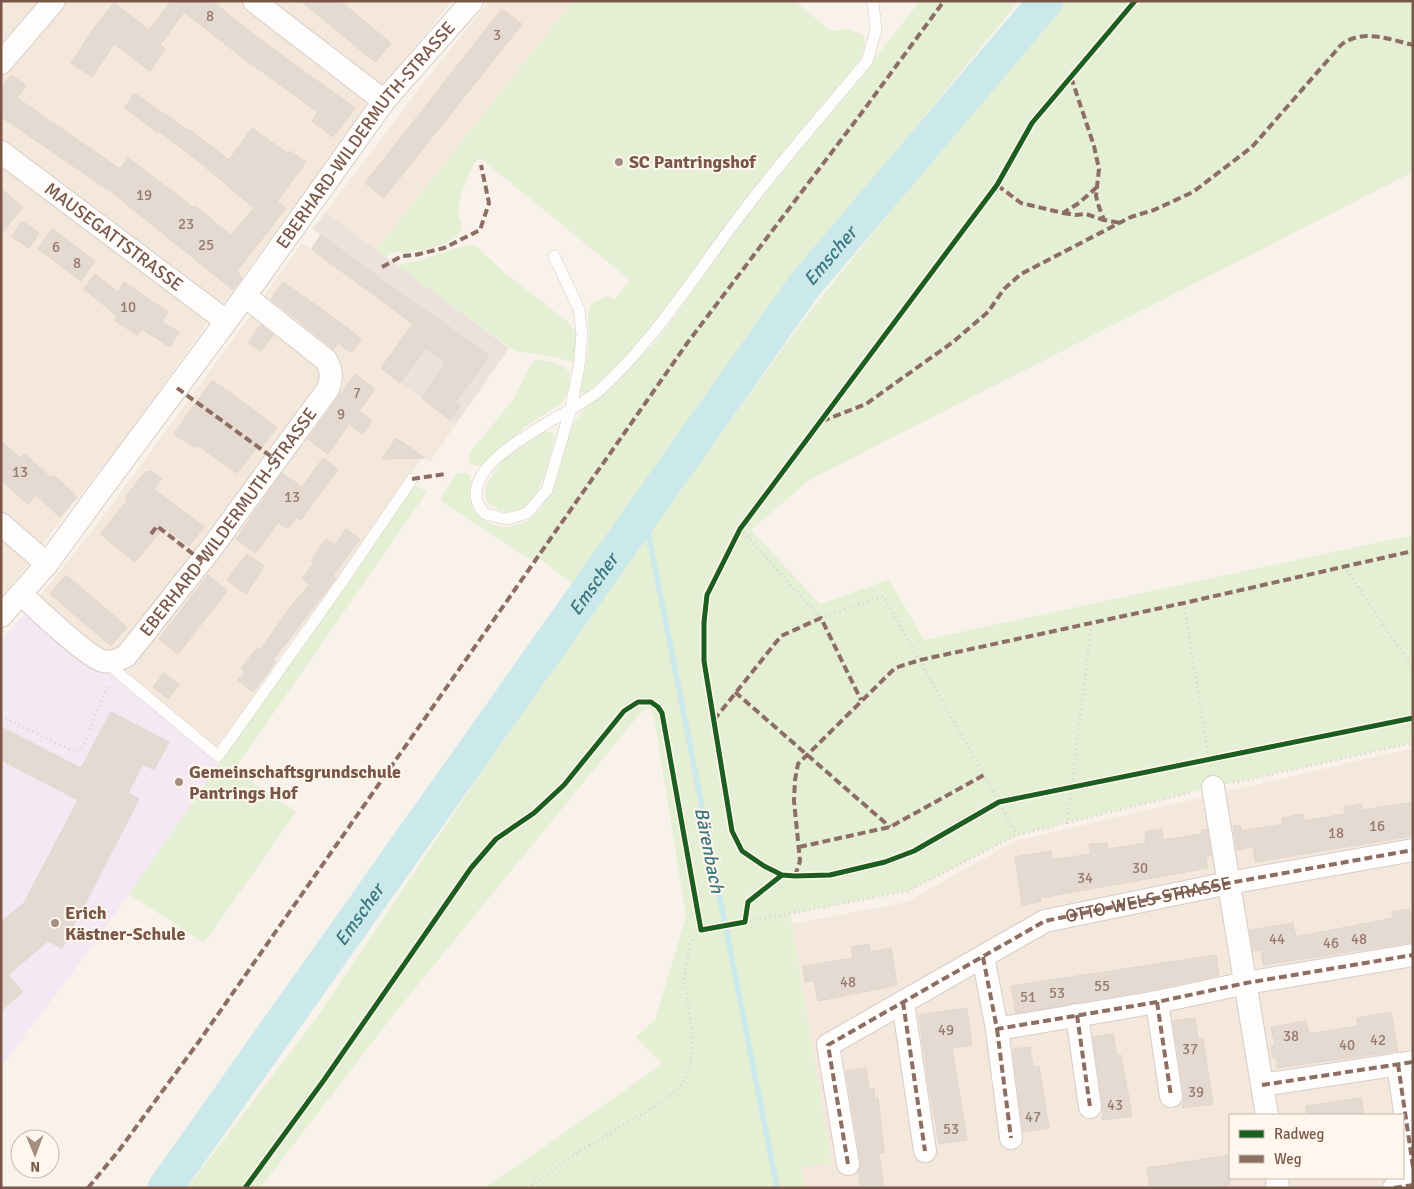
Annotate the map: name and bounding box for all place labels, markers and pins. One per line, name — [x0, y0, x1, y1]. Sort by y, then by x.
place label: SC Pantringshof — [629, 151, 757, 173]
marker: SC Pantringshof — [613, 156, 625, 168]
place label: Gemeinschaftsgrundschule Pantrings Hof — [189, 761, 401, 804]
marker: Gemeinschaftsgrundschule Pantrings Hof — [173, 776, 185, 788]
place label: Erich Kästner-Schule — [65, 902, 185, 945]
marker: Erich Kästner-Schule — [49, 917, 61, 929]

